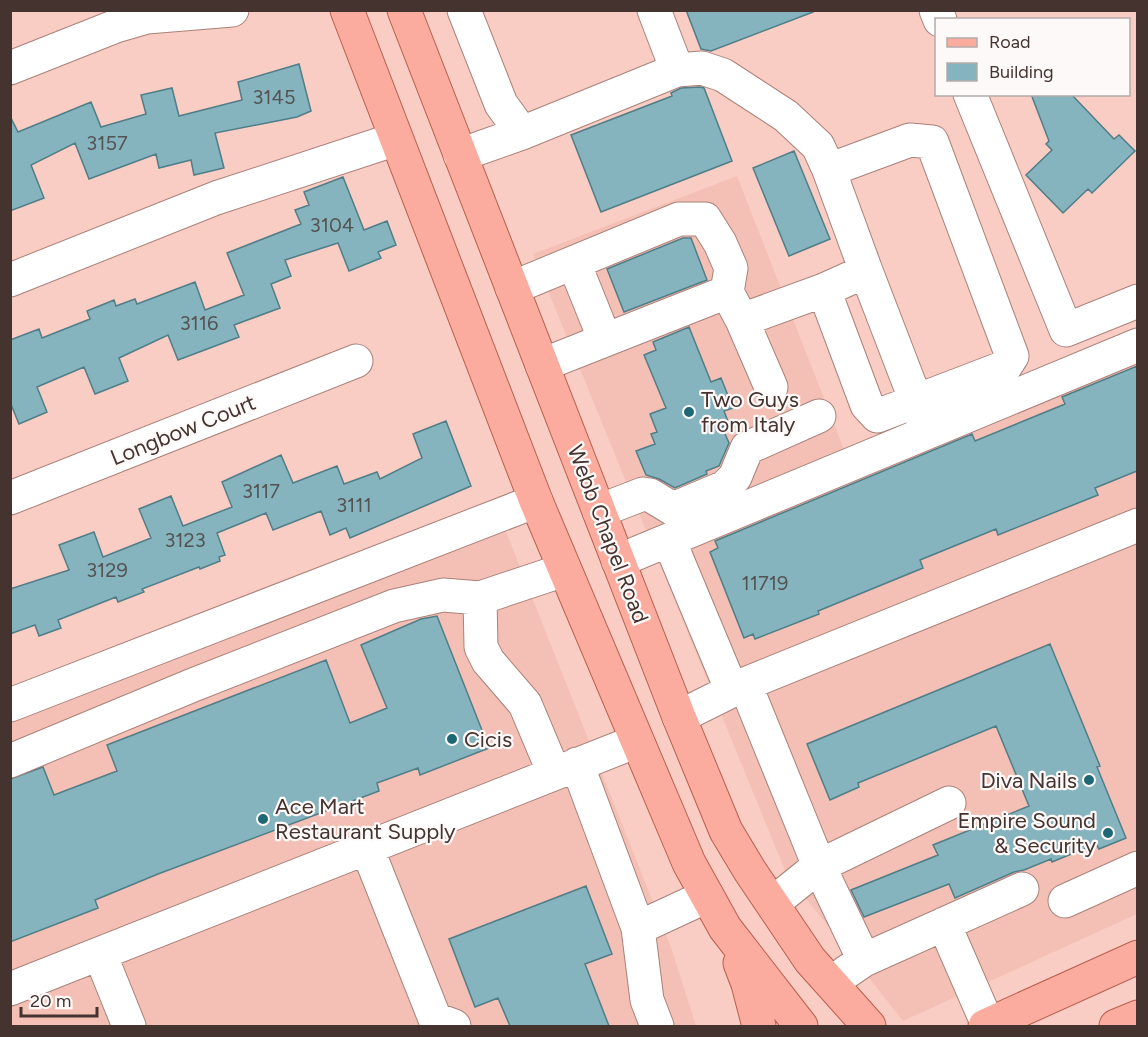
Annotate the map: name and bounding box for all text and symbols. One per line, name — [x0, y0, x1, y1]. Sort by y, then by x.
legend — [935, 18, 1130, 96]
text: Road — [989, 31, 1030, 53]
text: Building — [989, 61, 1054, 83]
house number: 3145 — [252, 85, 296, 109]
house number: 3157 — [86, 131, 128, 155]
house number: 3104 — [310, 213, 354, 237]
house number: 3116 — [180, 311, 218, 335]
place label: Two Guys from Italy — [701, 386, 799, 438]
street label: Longbow Court — [107, 389, 259, 471]
marker: Two Guys from Italy — [682, 405, 696, 419]
street label: Webb Chapel Road — [562, 441, 654, 627]
house number: 3117 — [242, 479, 280, 503]
house number: 3111 — [336, 493, 372, 517]
house number: 3123 — [164, 528, 206, 552]
house number: 3129 — [86, 558, 128, 582]
house number: 11719 — [742, 571, 788, 595]
place label: Cicis — [464, 726, 512, 753]
marker: Cicis — [445, 732, 459, 746]
place label: Diva Nails — [980, 767, 1077, 794]
marker: Diva Nails — [1082, 773, 1096, 787]
place label: Ace Mart Restaurant Supply — [275, 793, 456, 845]
place label: Empire Sound & Security — [958, 807, 1096, 859]
marker: Ace Mart Restaurant Supply — [256, 812, 270, 826]
marker: Empire Sound & Security — [1101, 826, 1115, 840]
scale bar — [21, 980, 98, 1018]
text: 20 m — [30, 990, 71, 1012]

